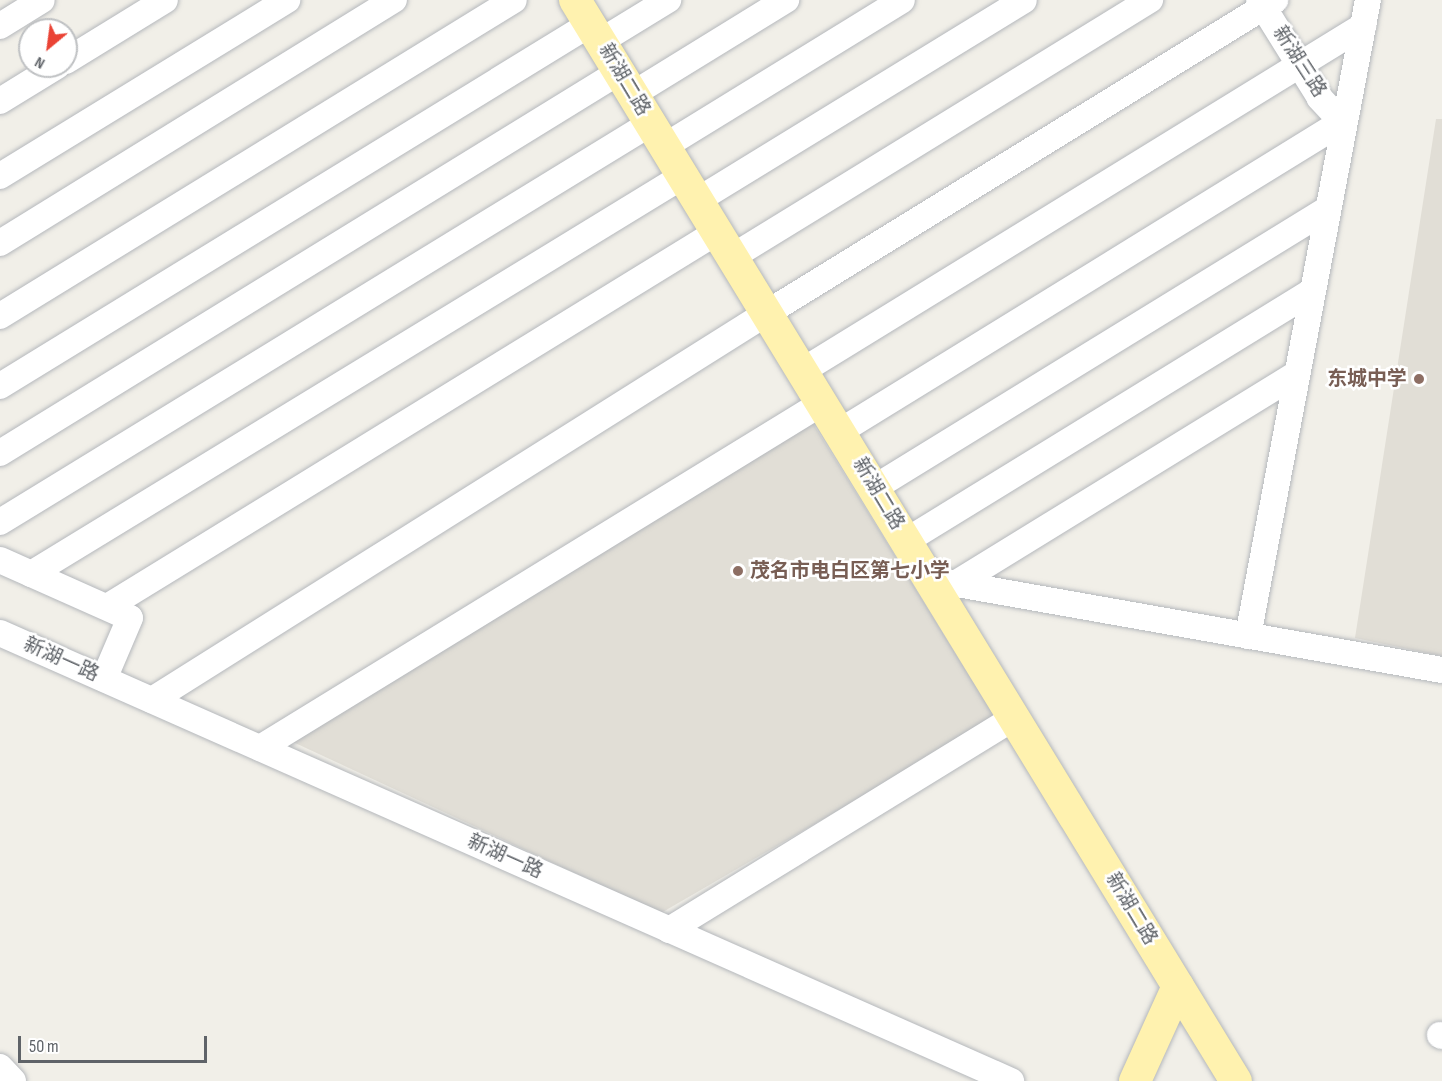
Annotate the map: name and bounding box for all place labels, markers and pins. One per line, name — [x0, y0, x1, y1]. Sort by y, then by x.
place label: 东城中学 — [1327, 367, 1407, 391]
marker: 东城中学 — [1412, 372, 1426, 386]
place label: 茂名市电白区第七小学 — [750, 559, 950, 583]
marker: 茂名市电白区第七小学 — [731, 564, 745, 578]

